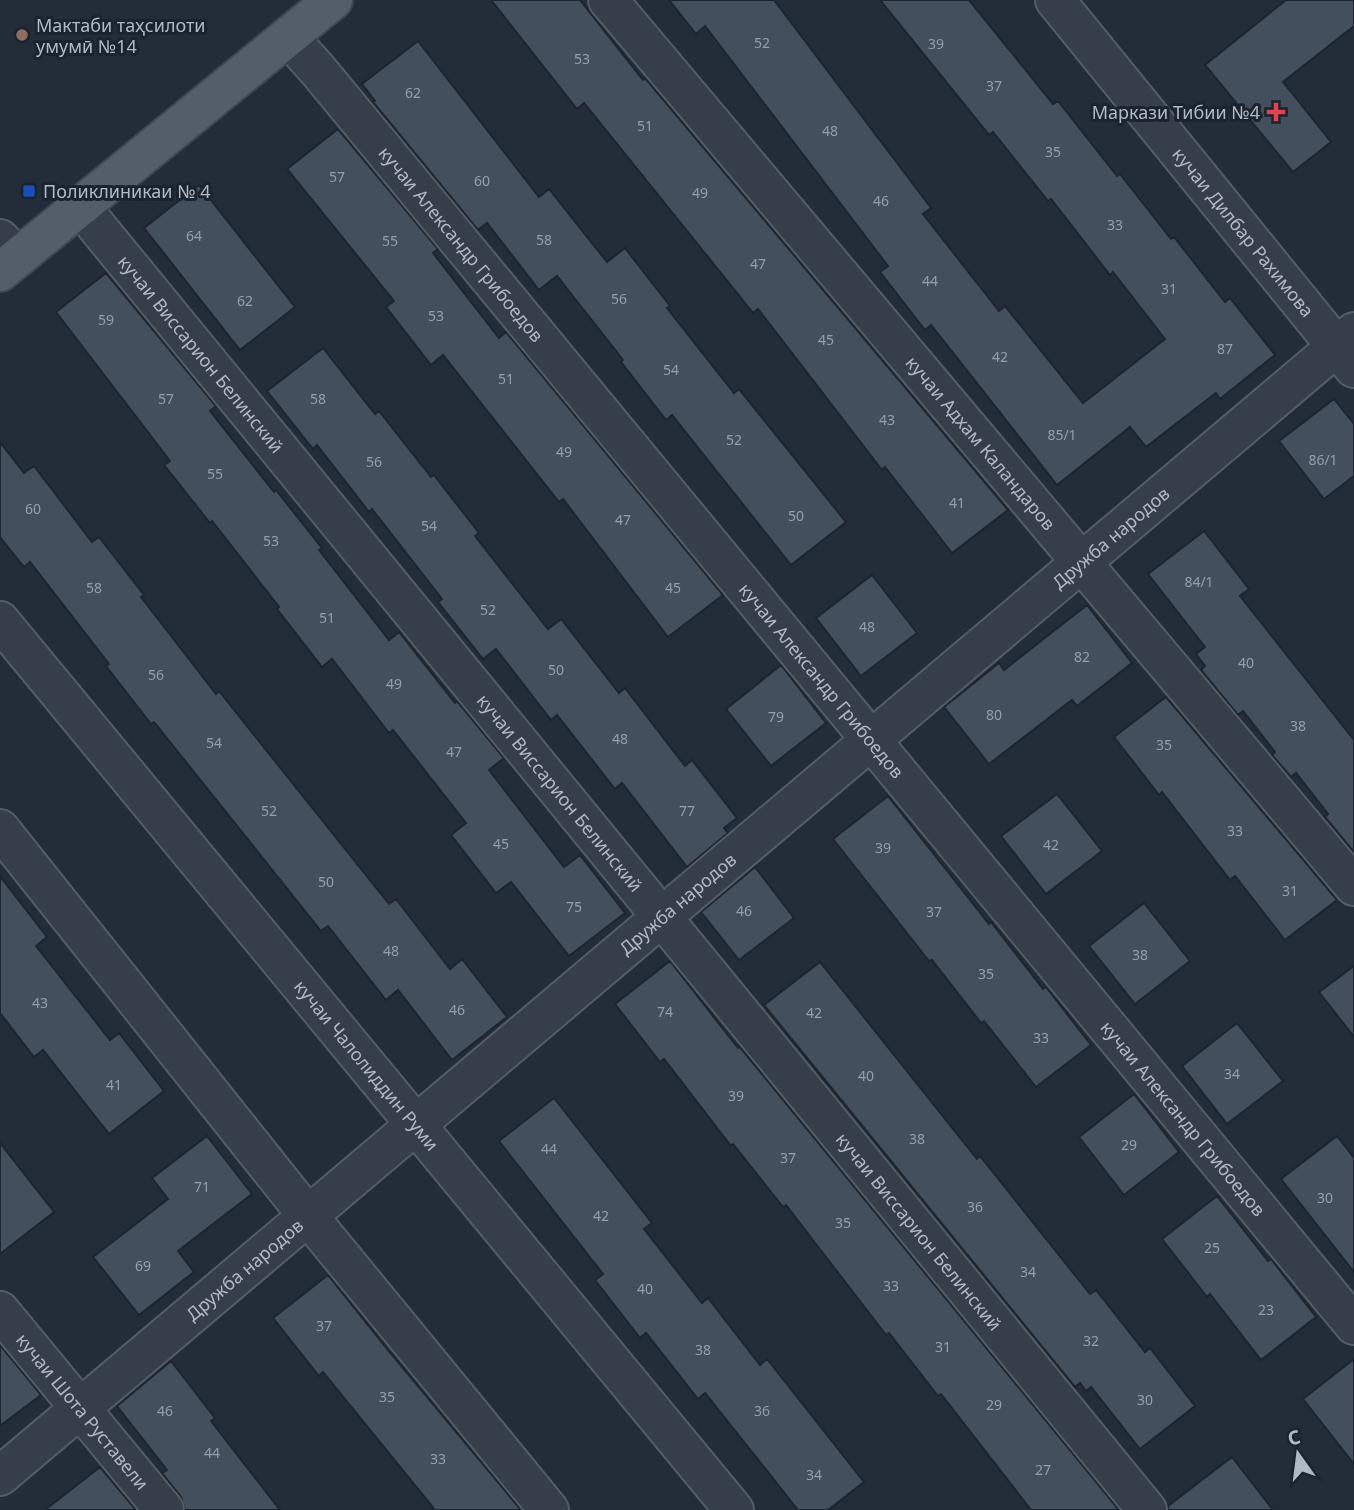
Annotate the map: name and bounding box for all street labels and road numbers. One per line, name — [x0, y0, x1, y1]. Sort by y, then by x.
street label: кучаи Александр Грибоедов — [374, 141, 549, 347]
street label: кучаи Дилбар Рахимова — [1167, 142, 1320, 322]
street label: кучаи Виссарион Белинский — [113, 250, 289, 458]
street label: кучаи Адхам Каландаров — [901, 351, 1061, 535]
street label: Дружба народов — [1047, 481, 1174, 594]
street label: кучаи Александр Грибоедов — [734, 578, 910, 783]
street label: кучаи Виссарион Белинский — [472, 689, 648, 897]
street label: Дружба народов — [614, 847, 741, 960]
street label: кучаи Чалолиддин Руми — [289, 975, 444, 1156]
street label: кучаи Александр Грибоедов — [1096, 1016, 1271, 1221]
street label: кучаи Виссарион Белинский — [831, 1128, 1007, 1335]
street label: Дружба народов — [181, 1213, 308, 1326]
street label: кучаи Шота Руставели — [11, 1328, 154, 1495]

